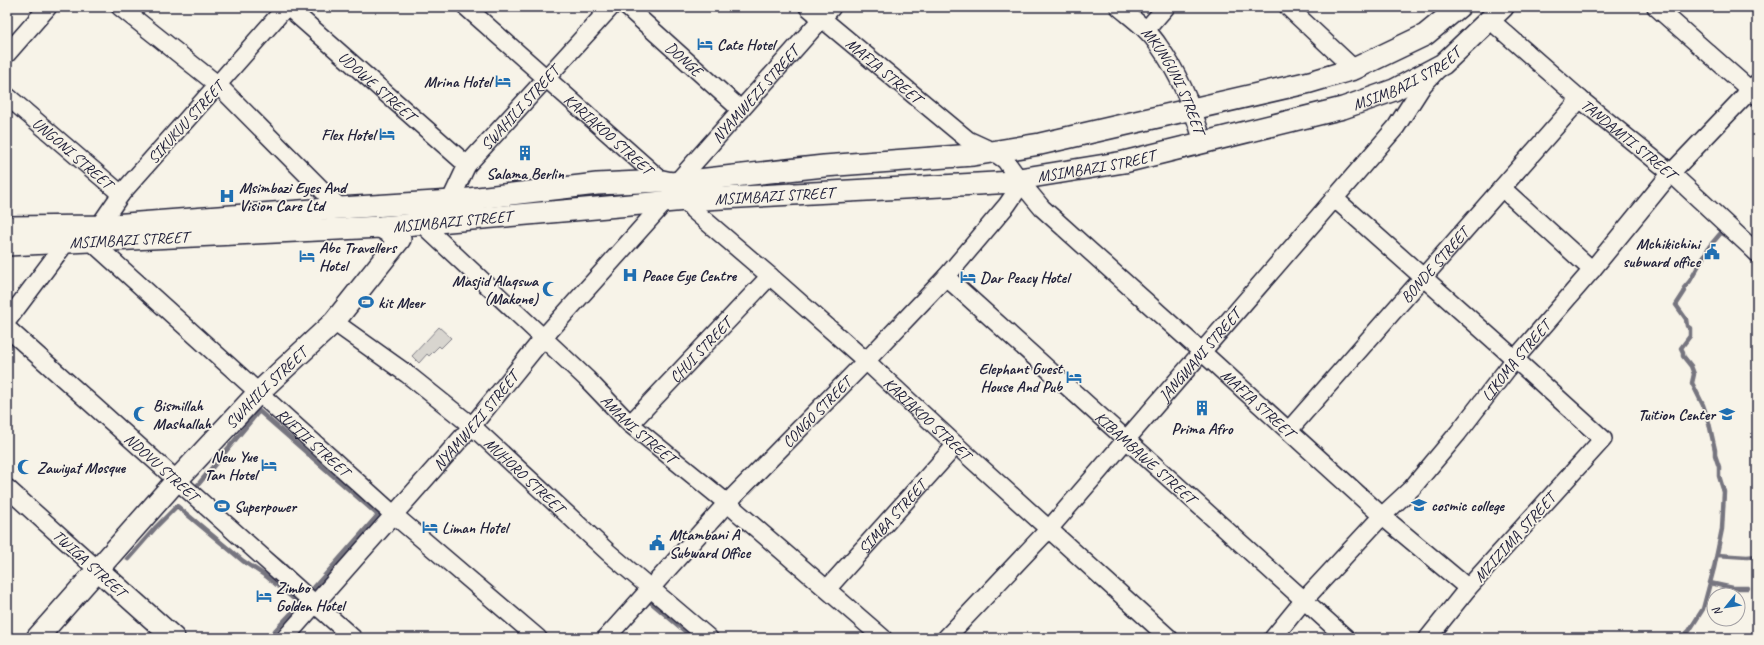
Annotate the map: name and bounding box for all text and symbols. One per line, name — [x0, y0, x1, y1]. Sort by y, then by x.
street label: MKUNGUNI STREET — [1137, 23, 1210, 140]
street label: MAFIA STREET — [842, 34, 929, 111]
hotel icon: Cate Hotel — [696, 35, 714, 53]
place label: Cate Hotel — [717, 35, 778, 55]
street label: DONGE — [661, 38, 708, 83]
street label: NYAMWEZI STREET — [708, 39, 807, 147]
street label: MSIMBAZI STREET — [1350, 40, 1469, 115]
street label: UDOWE STREET — [334, 47, 423, 129]
street label: SWAHILI STREET — [477, 59, 566, 155]
place label: Mrina Hotel — [424, 72, 494, 92]
hotel icon: Mrina Hotel — [494, 72, 512, 90]
street label: SIKUKUU STREET — [143, 75, 230, 168]
street label: KARIAKOO STREET — [560, 90, 660, 182]
street label: TANDAMTI STREET — [1576, 95, 1684, 187]
street label: UNGONI STREET — [28, 113, 119, 196]
place label: Flex Hotel — [321, 125, 378, 145]
hotel icon: Flex Hotel — [378, 125, 396, 143]
building icon: Salama Berlin — [516, 144, 534, 162]
street label: MSIMBAZI STREET — [1036, 145, 1162, 187]
place label: Salama Berlin — [486, 164, 564, 184]
place label: Msimbazi Eyes And Vision Care Ltd — [239, 178, 348, 216]
street label: MSIMBAZI STREET — [714, 183, 839, 209]
hospital icon: Msimbazi Eyes And Vision Care Ltd — [218, 187, 236, 205]
street label: MSIMBAZI STREET — [392, 206, 517, 237]
street label: BONDE STREET — [1397, 221, 1476, 307]
street label: MSIMBAZI STREET — [69, 227, 194, 253]
place label: Mchikichini subward office — [1623, 234, 1702, 272]
place label: Abc Travellers Hotel — [319, 238, 398, 276]
public building icon: Mchikichini subward office — [1703, 243, 1721, 261]
hotel icon: Abc Travellers Hotel — [298, 247, 316, 265]
hospital icon: Peace Eye Centre — [621, 266, 639, 284]
place label: Peace Eye Centre — [642, 266, 738, 286]
hotel icon: Dar Peacy Hotel — [959, 268, 977, 286]
place label: Dar Peacy Hotel — [980, 268, 1072, 288]
place label: Masjid Alaqswa (Makone) — [452, 271, 540, 309]
mosque icon: Masjid Alaqswa (Makone) — [541, 280, 559, 298]
sports icon: kit Meer — [357, 293, 375, 311]
place label: kit Meer — [378, 293, 427, 313]
street label: JANGWANI STREET — [1154, 302, 1249, 407]
street label: CHUI STREET — [665, 311, 739, 387]
street label: LIKOMA STREET — [1477, 314, 1557, 405]
street label: SWAHILI STREET — [221, 341, 314, 433]
place label: Elephant Guest House And Pub — [979, 359, 1064, 397]
street label: NYAMWEZI STREET — [429, 364, 526, 475]
street label: MAFIA STREET — [1216, 365, 1302, 446]
hotel icon: Elephant Guest House And Pub — [1065, 368, 1083, 386]
street label: CONGO STREET — [778, 370, 859, 452]
street label: KARIAKOO STREET — [879, 374, 978, 467]
street label: AMANI STREET — [596, 391, 683, 471]
place label: Bismillah Mashallah — [153, 396, 212, 434]
building icon: Prima Afro — [1193, 399, 1211, 417]
street label: RUFIJI STREET — [272, 404, 356, 484]
mosque icon: Bismillah Mashallah — [132, 405, 150, 423]
place label: Tuition Center — [1638, 405, 1717, 425]
school or university icon: Tuition Center — [1718, 405, 1736, 423]
street label: KIBAMBAWE STREET — [1091, 407, 1203, 512]
place label: Prima Afro — [1171, 419, 1234, 439]
street label: NDOVU STREET — [120, 429, 205, 508]
street label: MUHORO STREET — [480, 434, 571, 520]
place label: New Yue Tan Hotel — [204, 447, 260, 485]
hotel icon: New Yue Tan Hotel — [260, 456, 278, 474]
mosque icon: Zawiyat Mosque — [16, 458, 34, 476]
place label: Zawiyat Mosque — [37, 458, 127, 478]
street label: SIMBA STREET — [854, 473, 933, 559]
street label: MZIZIMA STREET — [1470, 486, 1562, 586]
school or university icon: cosmic college — [1410, 496, 1428, 514]
place label: cosmic college — [1431, 496, 1506, 516]
sports icon: Superpower — [213, 497, 231, 515]
place label: Superpower — [234, 497, 298, 517]
hotel icon: Liman Hotel — [421, 518, 439, 536]
place label: Liman Hotel — [442, 518, 511, 538]
place label: Mtambani A Subward Office — [669, 525, 752, 563]
street label: TWIGA STREET — [48, 526, 133, 604]
public building icon: Mtambani A Subward Office — [648, 534, 666, 552]
place label: Zimbo Golden Hotel — [276, 578, 347, 616]
hotel icon: Zimbo Golden Hotel — [255, 587, 273, 605]
north arrow — [1706, 587, 1746, 627]
text: N — [1708, 604, 1725, 618]

